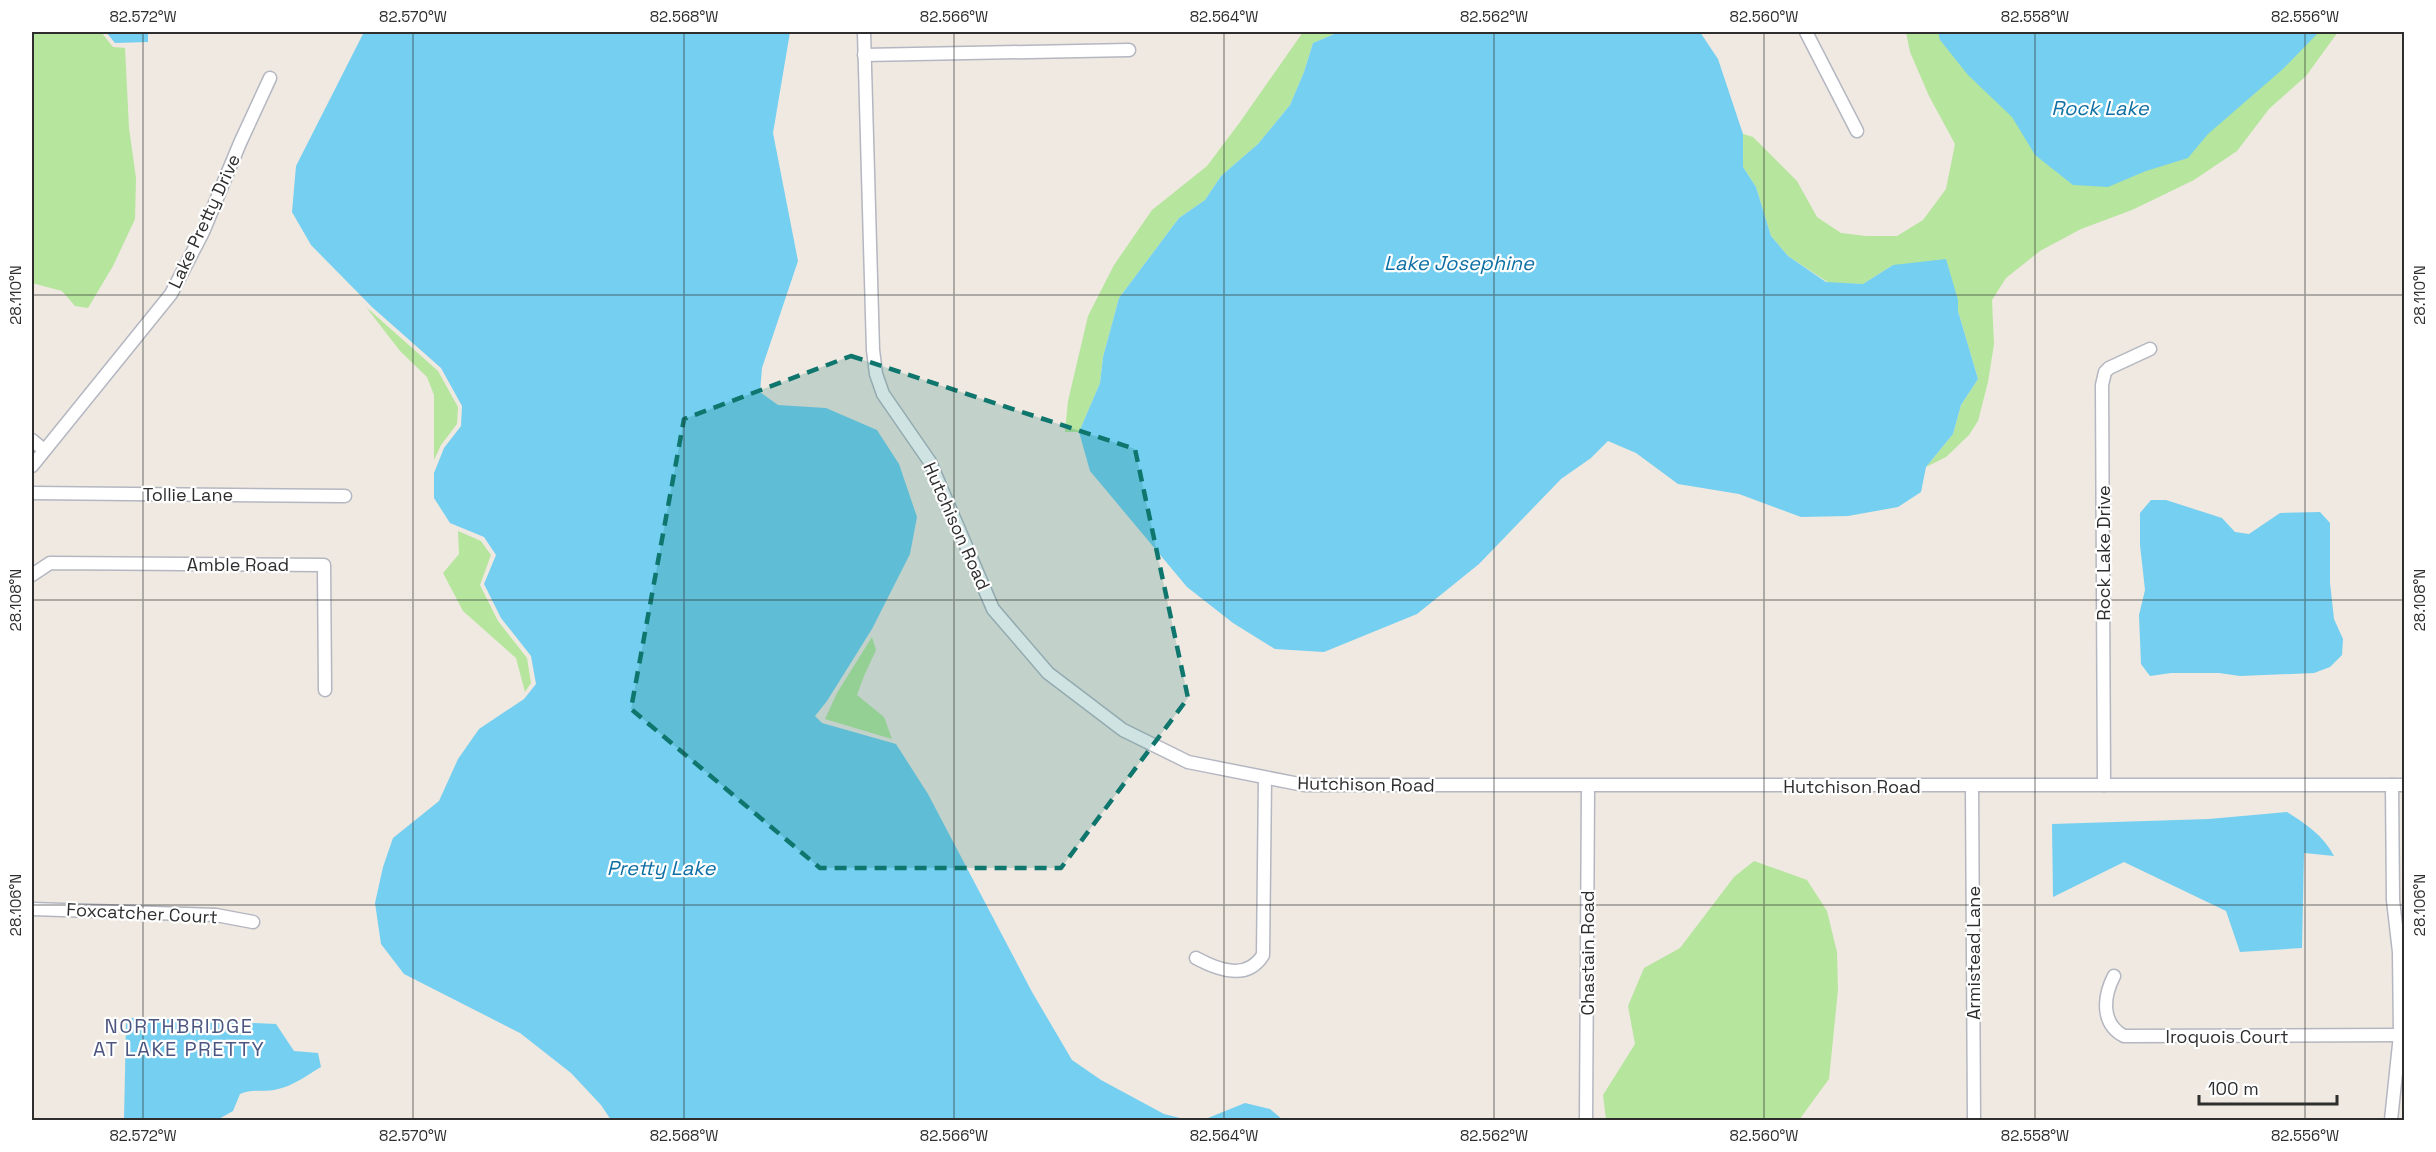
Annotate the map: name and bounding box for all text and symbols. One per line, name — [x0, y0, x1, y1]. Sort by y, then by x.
text: 82.572°W — [109, 7, 177, 26]
text: 82.570°W — [379, 7, 447, 26]
text: 82.568°W — [650, 7, 718, 26]
text: 82.566°W — [920, 7, 988, 26]
text: 82.564°W — [1190, 7, 1258, 26]
text: 82.562°W — [1460, 7, 1528, 26]
text: 82.560°W — [1730, 7, 1798, 26]
text: 82.558°W — [2001, 7, 2069, 26]
text: 82.556°W — [2271, 7, 2339, 26]
water label: Rock Lake — [2051, 95, 2150, 121]
street label: Lake Pretty Drive — [163, 150, 245, 292]
water label: Lake Josephine — [1384, 250, 1535, 276]
text: 28.110°N — [6, 265, 25, 325]
text: 28.110°N — [2410, 265, 2429, 325]
street label: Hutchison Road — [919, 459, 995, 593]
street label: Tollie Lane — [143, 483, 233, 506]
street label: Rock Lake Drive — [2092, 485, 2115, 621]
street label: Amble Road — [187, 553, 289, 576]
text: 28.108°N — [6, 569, 25, 631]
text: 28.108°N — [2410, 569, 2429, 631]
street label: Hutchison Road — [1297, 771, 1435, 797]
street label: Hutchison Road — [1783, 775, 1921, 798]
water label: Pretty Lake — [607, 855, 716, 881]
text: 28.106°N — [6, 874, 25, 936]
text: 28.106°N — [2410, 874, 2429, 936]
street label: Armistead Lane — [1962, 886, 1985, 1020]
street label: Chastain Road — [1576, 891, 1599, 1015]
street label: Foxcatcher Court — [66, 898, 218, 928]
district label: NORTHBRIDGE AT LAKE PRETTY — [93, 1013, 265, 1062]
street label: Iroquois Court — [2166, 1025, 2289, 1048]
scale bar — [2199, 1068, 2337, 1106]
text: 100 m — [2208, 1077, 2259, 1100]
text: 82.572°W — [109, 1126, 177, 1145]
text: 82.570°W — [379, 1126, 447, 1145]
text: 82.568°W — [650, 1126, 718, 1145]
text: 82.566°W — [920, 1126, 988, 1145]
text: 82.564°W — [1190, 1126, 1258, 1145]
text: 82.562°W — [1460, 1126, 1528, 1145]
text: 82.560°W — [1730, 1126, 1798, 1145]
text: 82.558°W — [2001, 1126, 2069, 1145]
text: 82.556°W — [2271, 1126, 2339, 1145]

